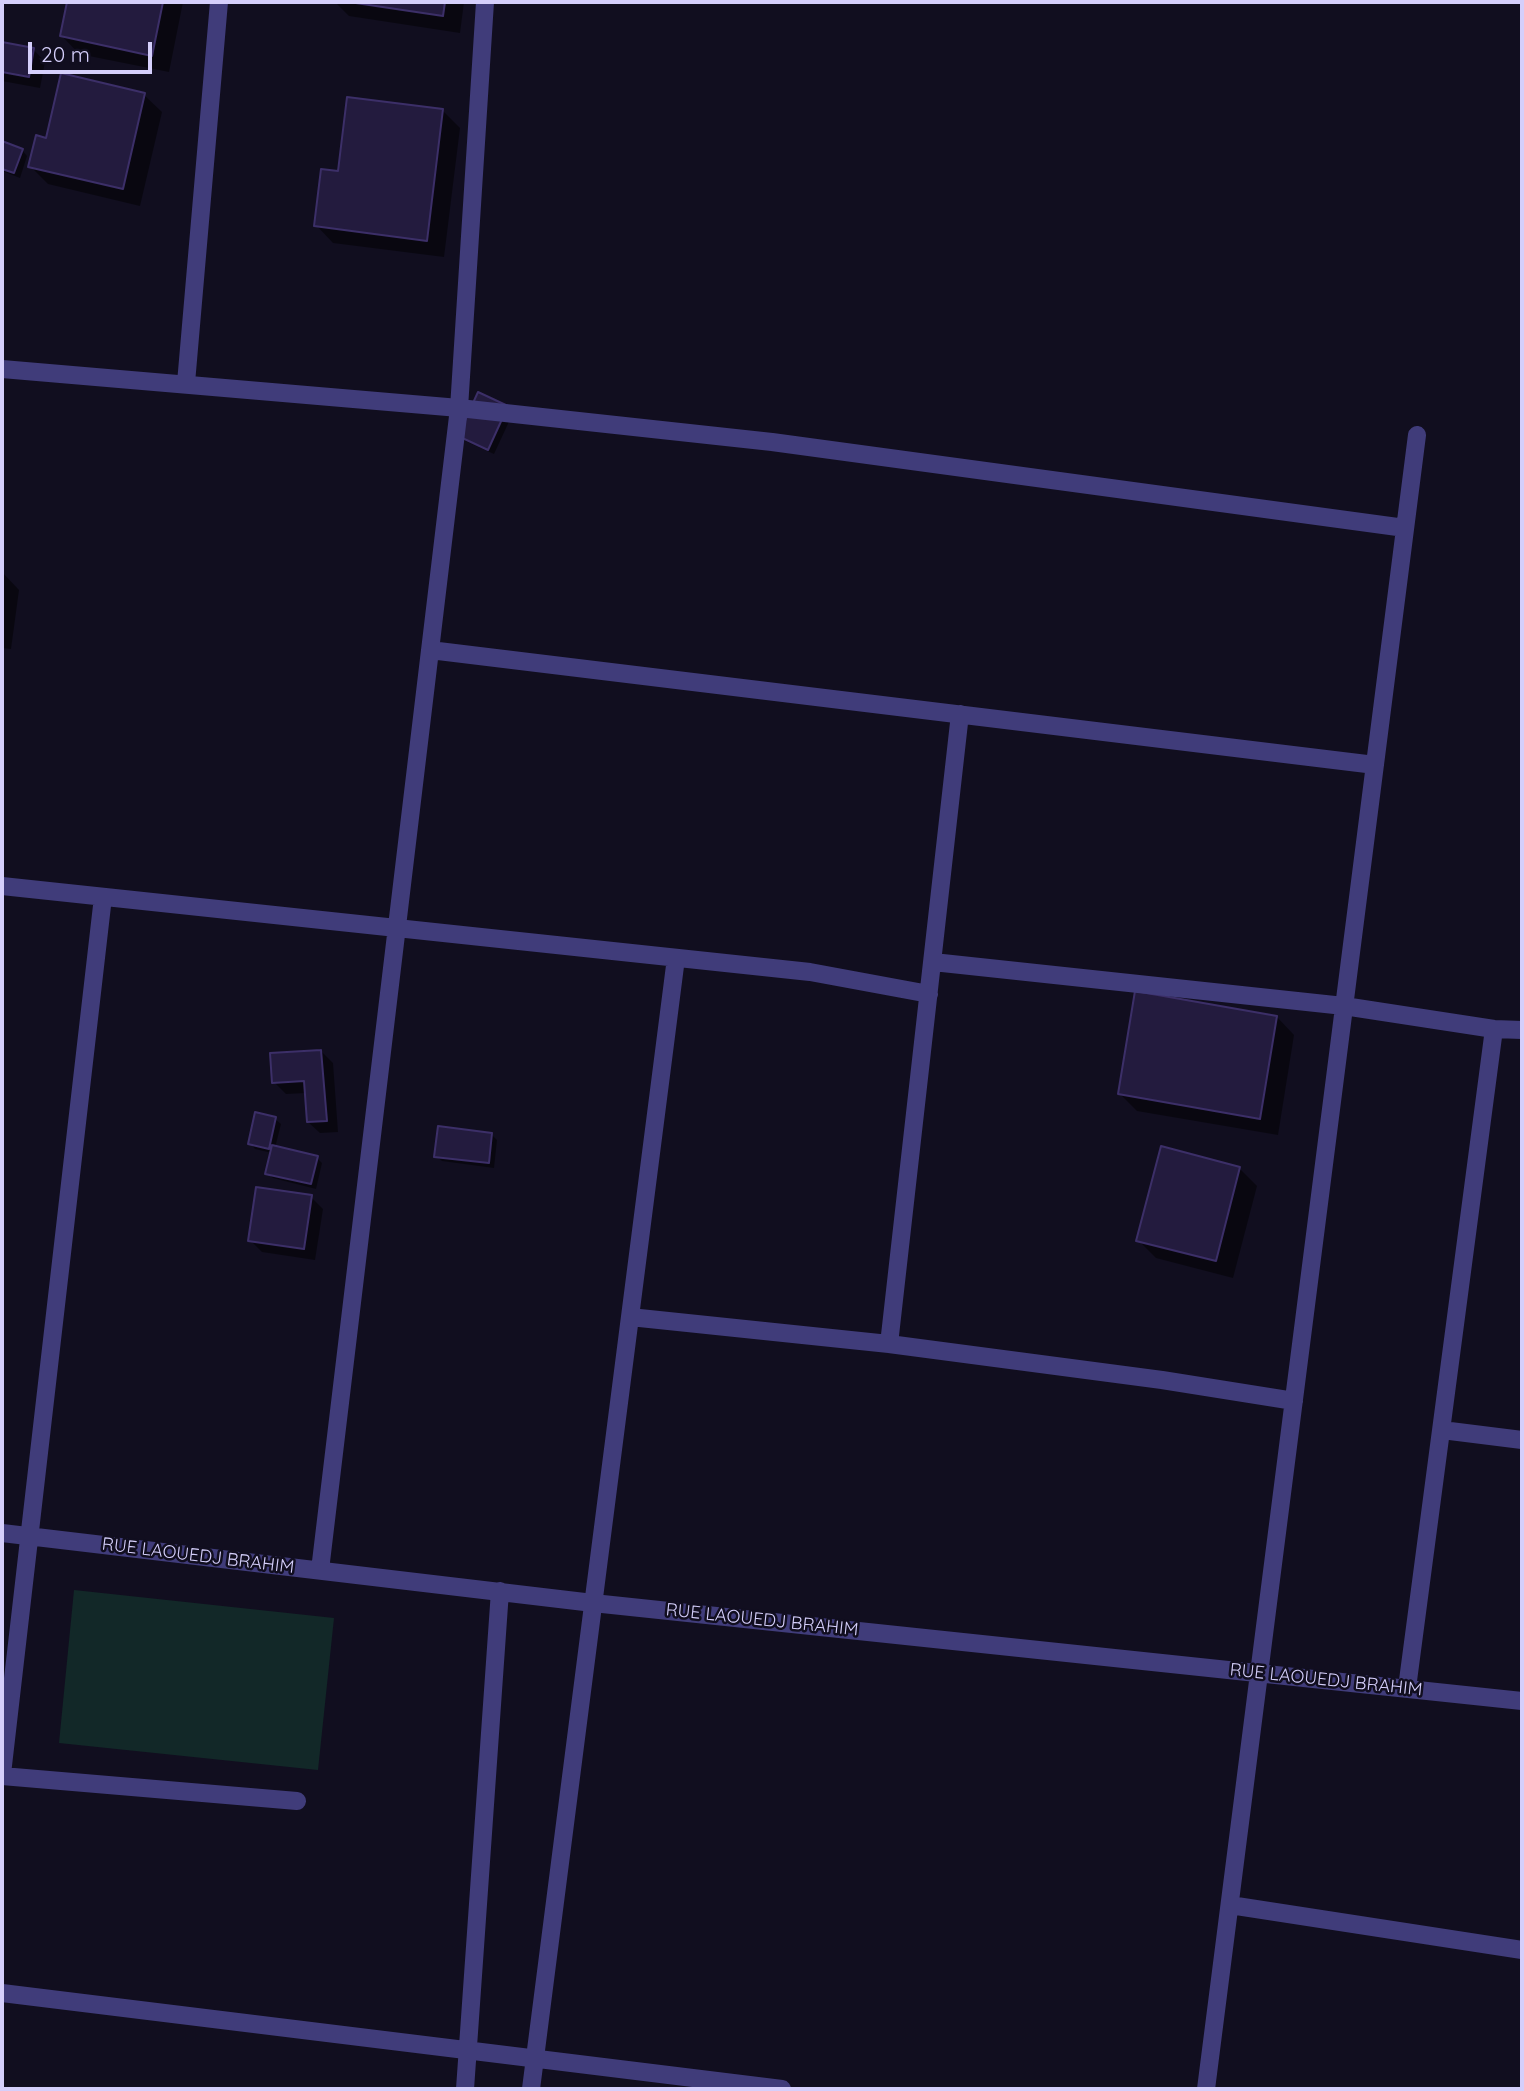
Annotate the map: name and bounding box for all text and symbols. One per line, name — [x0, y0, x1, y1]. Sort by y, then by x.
scale bar — [32, 28, 156, 72]
text: 20 m — [41, 41, 90, 67]
street label: RUE LAOUEDJ BRAHIM — [101, 1533, 295, 1579]
street label: RUE LAOUEDJ BRAHIM — [665, 1599, 859, 1641]
street label: RUE LAOUEDJ BRAHIM — [1229, 1659, 1423, 1701]

